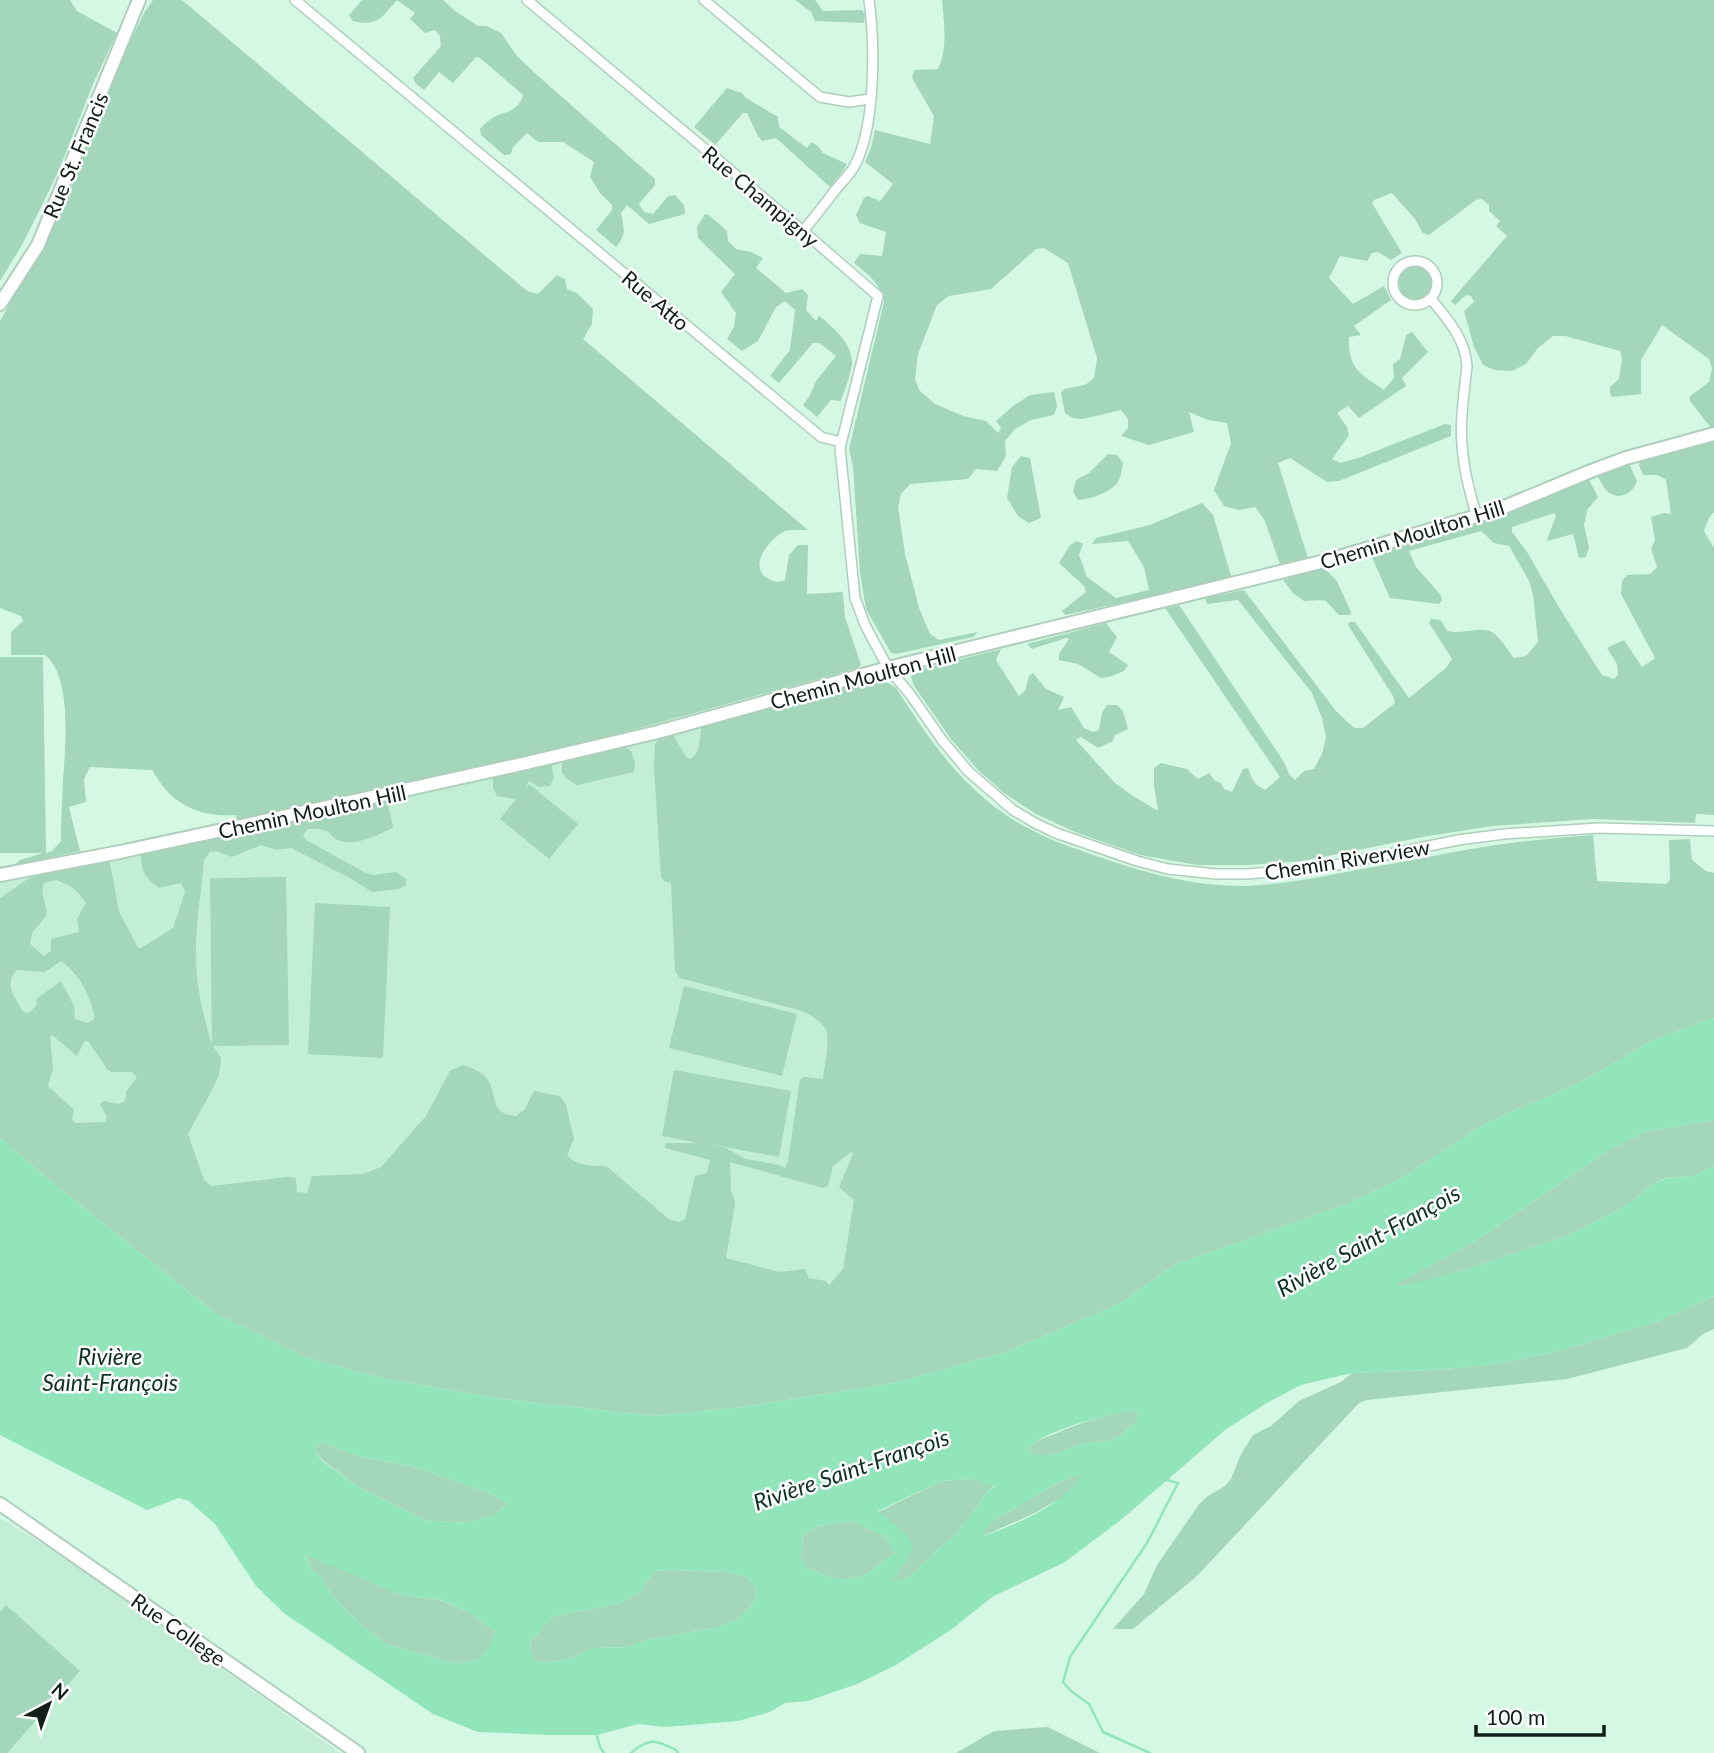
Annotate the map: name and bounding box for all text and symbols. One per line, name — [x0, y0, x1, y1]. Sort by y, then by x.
street label: Rue St. Francis — [37, 88, 113, 222]
street label: Rue Champigny — [698, 140, 824, 252]
street label: Rue Atto — [617, 265, 695, 335]
street label: Chemin Moulton Hill — [1317, 494, 1507, 574]
street label: Chemin Moulton Hill — [767, 640, 959, 714]
street label: Chemin Moulton Hill — [216, 779, 408, 843]
street label: Chemin Riverview — [1263, 834, 1432, 884]
water label: Rivière Saint-François — [1271, 1178, 1465, 1302]
water label: Rivière Saint-François — [42, 1342, 178, 1396]
water label: Rivière Saint-François — [749, 1422, 953, 1516]
street label: Rue College — [127, 1587, 231, 1671]
north arrow — [14, 1669, 84, 1739]
text: N — [47, 1677, 74, 1704]
scale bar — [1476, 1694, 1604, 1738]
text: 100 m — [1486, 1704, 1545, 1729]

